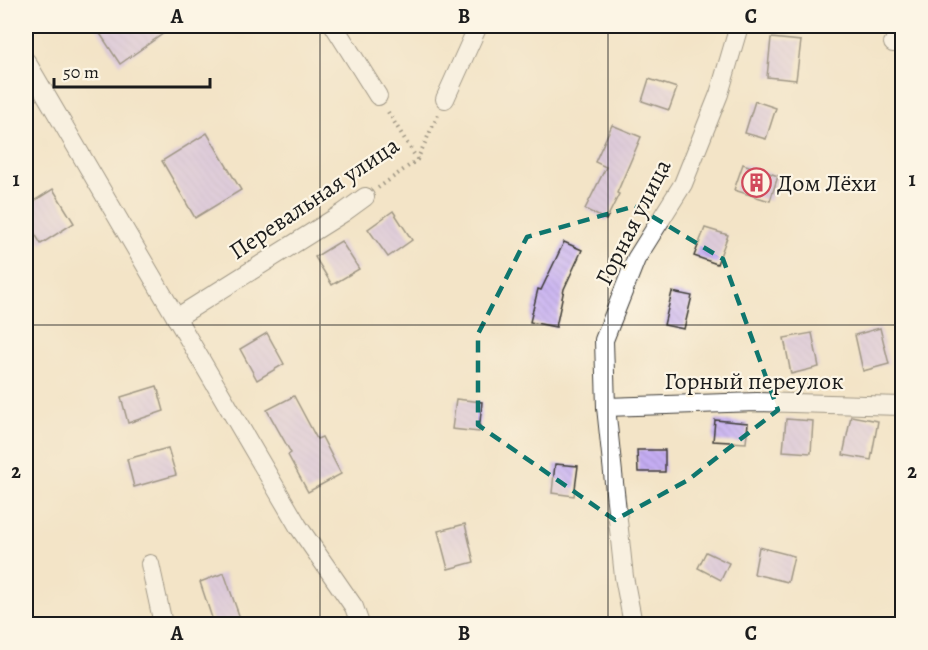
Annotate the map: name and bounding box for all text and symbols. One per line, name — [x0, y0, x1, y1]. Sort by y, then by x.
text: A — [170, 3, 184, 30]
text: B — [458, 3, 470, 30]
text: C — [745, 3, 757, 30]
scale bar — [54, 51, 210, 89]
text: 50 m — [63, 60, 99, 84]
street label: Перевальная улица — [223, 129, 405, 267]
street label: Горная улица — [588, 153, 678, 291]
text: 1 — [12, 166, 20, 193]
text: 1 — [908, 166, 916, 193]
building icon: Дом Лёхи — [740, 167, 772, 199]
place label: Дом Лёхи — [777, 167, 877, 199]
street label: Горный переулок — [664, 365, 844, 397]
text: 2 — [11, 458, 21, 485]
text: 2 — [907, 458, 917, 485]
text: A — [170, 620, 184, 647]
text: B — [458, 620, 470, 647]
text: C — [745, 620, 757, 647]

